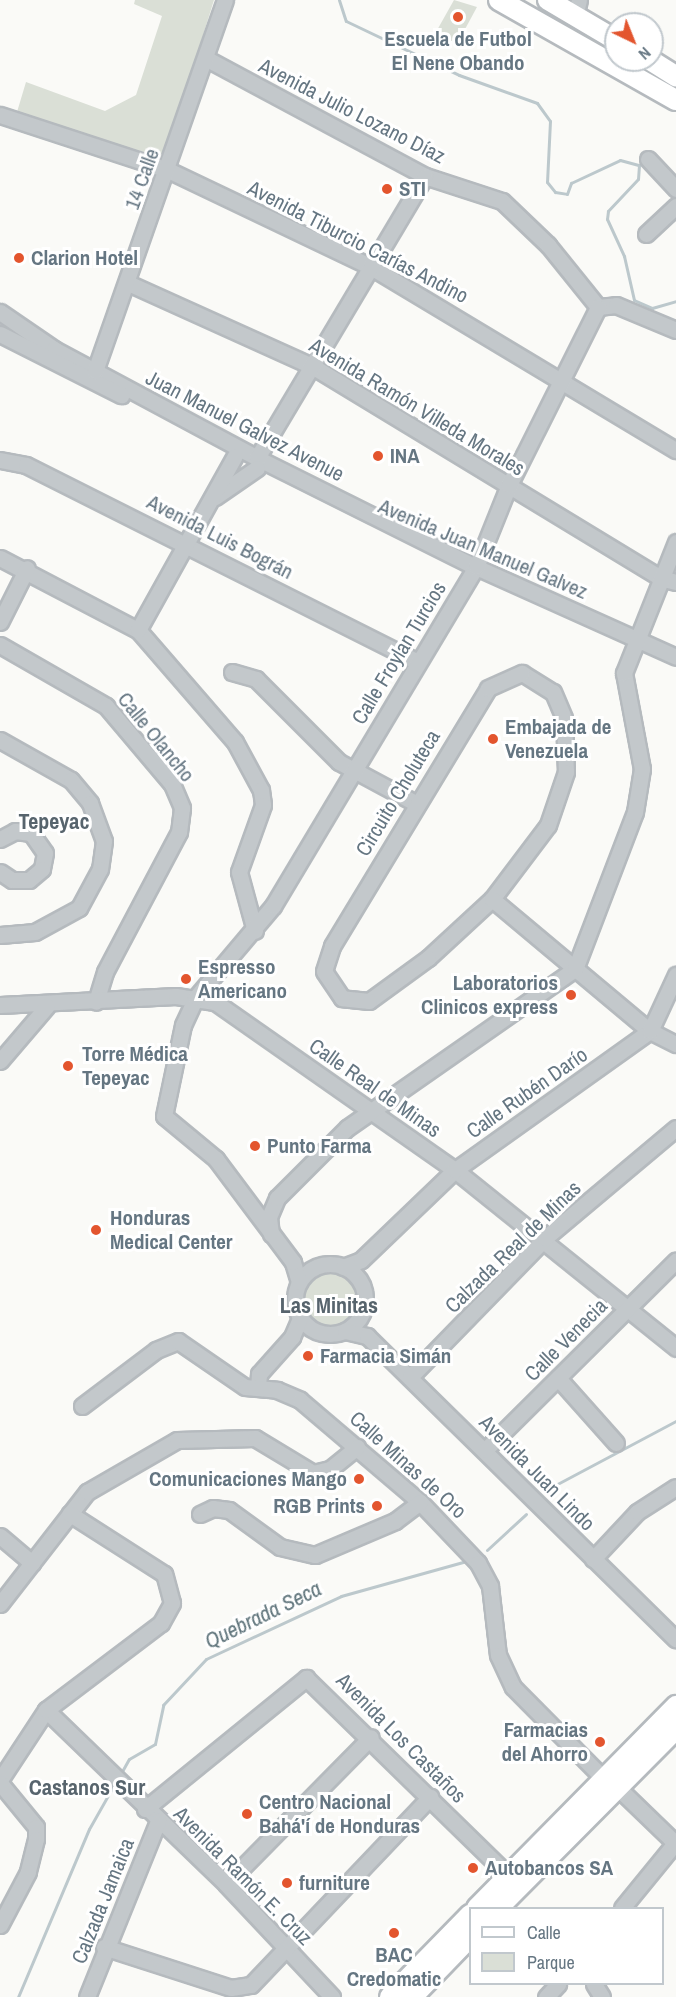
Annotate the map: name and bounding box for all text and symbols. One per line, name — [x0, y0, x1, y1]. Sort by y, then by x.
marker: Escuela de Futbol El Nene Obando — [451, 10, 465, 24]
north arrow — [604, 12, 664, 72]
place label: Escuela de Futbol El Nene Obando — [384, 26, 532, 76]
text: N — [634, 42, 656, 65]
street label: Avenida Julio Lozano Díaz — [255, 53, 449, 169]
street label: 14 Calle — [119, 145, 165, 213]
street label: Avenida Tiburcio Carías Andino — [243, 175, 473, 309]
place label: STI — [399, 176, 426, 202]
marker: STI — [380, 182, 394, 196]
place label: Clarion Hotel — [31, 245, 138, 271]
marker: Clarion Hotel — [12, 251, 26, 265]
street label: Avenida Ramón Villeda Morales — [305, 333, 529, 481]
street label: Juan Manuel Galvez Avenue — [141, 365, 349, 487]
place label: INA — [390, 443, 420, 469]
marker: INA — [371, 449, 385, 463]
street label: Avenida Luis Bográn — [143, 489, 297, 585]
street label: Avenida Juan Manuel Galvez — [375, 494, 591, 604]
street label: Calle Froylan Turcios — [346, 577, 452, 729]
street label: Calle Olancho — [112, 687, 200, 787]
place label: Embajada de Venezuela — [505, 714, 611, 764]
street label: Circuito Choluteca — [350, 725, 446, 861]
marker: Embajada de Venezuela — [486, 732, 500, 746]
district label: Tepeyac — [19, 809, 89, 835]
place label: Espresso Americano — [198, 954, 287, 1004]
place label: Laboratorios Clinicos express — [421, 970, 558, 1020]
marker: Espresso Americano — [179, 972, 193, 986]
marker: Laboratorios Clinicos express — [562, 986, 580, 1004]
street label: Calle Real de Minas — [304, 1033, 446, 1143]
place label: Torre Médica Tepeyac — [82, 1041, 188, 1091]
street label: Calle Rubén Darío — [462, 1042, 592, 1144]
marker: Torre Médica Tepeyac — [59, 1057, 77, 1075]
place label: Punto Farma — [267, 1133, 371, 1159]
marker: Punto Farma — [248, 1139, 262, 1153]
street label: Calzada Real de Minas — [440, 1176, 586, 1318]
place label: Honduras Medical Center — [110, 1205, 232, 1255]
marker: Honduras Medical Center — [87, 1221, 105, 1239]
district label: Las Minitas — [280, 1293, 378, 1319]
street label: Calle Venecia — [520, 1294, 612, 1386]
place label: Farmacia Simán — [320, 1343, 451, 1369]
marker: Farmacia Simán — [301, 1349, 315, 1363]
street label: Calle Minas de Oro — [344, 1406, 472, 1524]
street label: Avenida Juan Lindo — [474, 1410, 600, 1536]
place label: Comunicaciones Mango — [149, 1466, 347, 1492]
marker: Comunicaciones Mango — [352, 1472, 366, 1486]
place label: RGB Prints — [273, 1493, 365, 1519]
marker: RGB Prints — [370, 1499, 384, 1513]
water label: Quebrada Seca — [200, 1575, 326, 1655]
street label: Avenida Los Castaños — [331, 1668, 471, 1808]
place label: Farmacias del Ahorro — [501, 1717, 588, 1767]
marker: Farmacias del Ahorro — [593, 1735, 607, 1749]
district label: Castanos Sur — [29, 1775, 145, 1801]
place label: Centro Nacional Bahá'í de Honduras — [259, 1789, 420, 1839]
street label: Avenida Ramón E. Cruz — [169, 1802, 317, 1950]
marker: Centro Nacional Bahá'í de Honduras — [240, 1807, 254, 1821]
street label: Calzada Jamaica — [66, 1835, 140, 1967]
place label: Autobancos SA — [485, 1855, 613, 1881]
marker: Autobancos SA — [466, 1861, 480, 1875]
place label: furniture — [299, 1870, 370, 1896]
marker: furniture — [280, 1876, 294, 1890]
legend — [469, 1907, 664, 1985]
text: Calle — [527, 1920, 561, 1945]
marker: BAC Credomatic — [387, 1926, 401, 1940]
place label: BAC Credomatic — [347, 1942, 441, 1992]
text: Parque — [527, 1950, 575, 1975]

